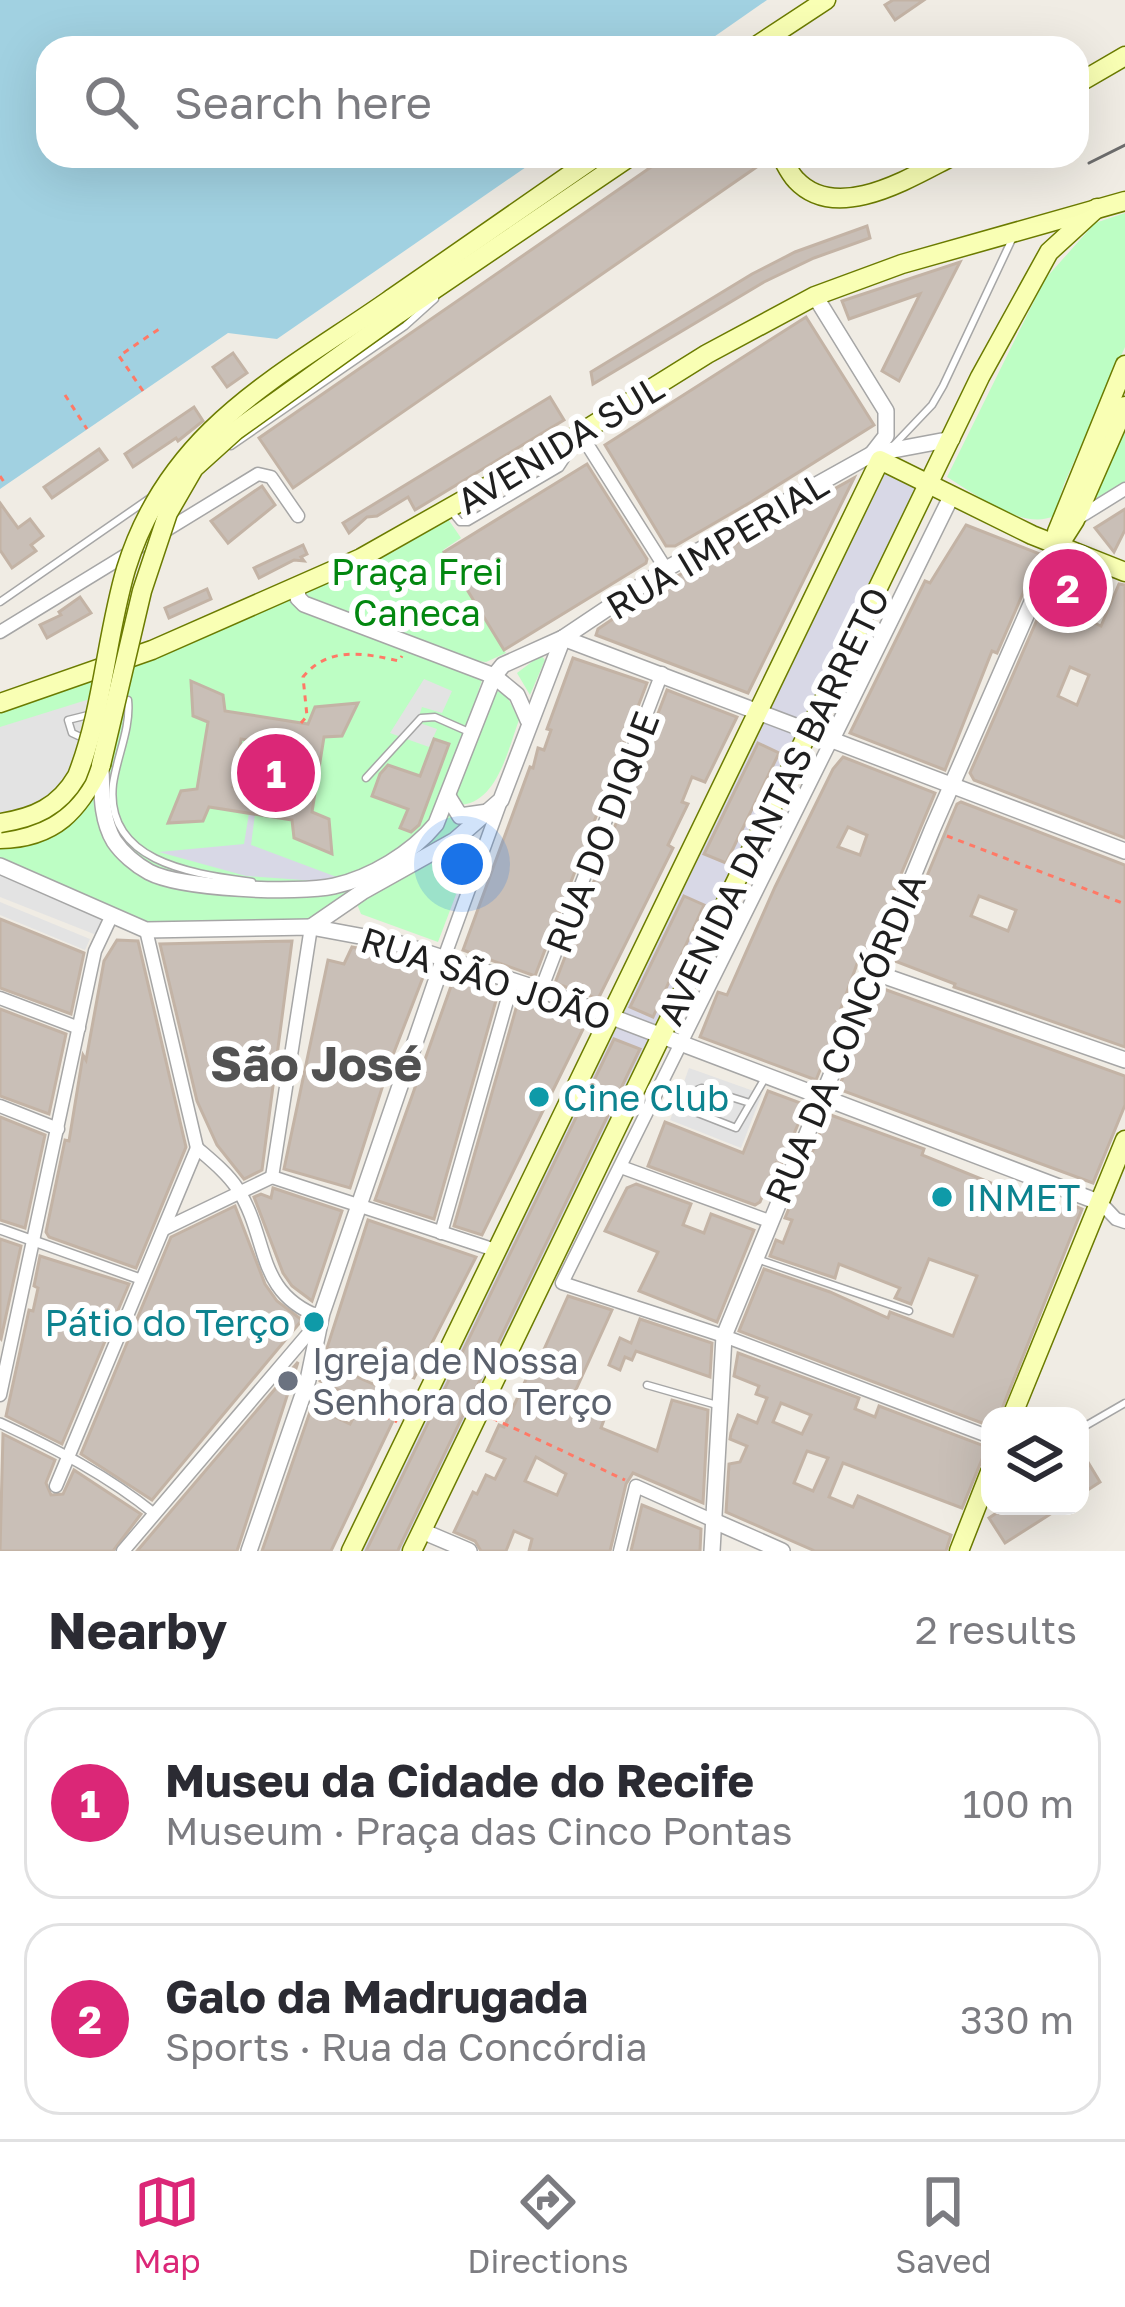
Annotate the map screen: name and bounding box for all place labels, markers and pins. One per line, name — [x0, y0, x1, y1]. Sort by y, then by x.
pin: 2 — [1029, 543, 1107, 633]
pin: 1 — [237, 728, 315, 818]
place label: Cine Club — [563, 1076, 729, 1119]
marker: Cine Club — [526, 1084, 552, 1110]
place label: INMET — [966, 1176, 1080, 1219]
marker: INMET — [929, 1184, 955, 1210]
place label: Pátio do Terço — [45, 1301, 290, 1344]
marker: Pátio do Terço — [301, 1309, 327, 1335]
place label: Igreja de Nossa Senhora do Terço — [312, 1339, 612, 1423]
marker: Igreja de Nossa Senhora do Terço — [275, 1368, 301, 1394]

